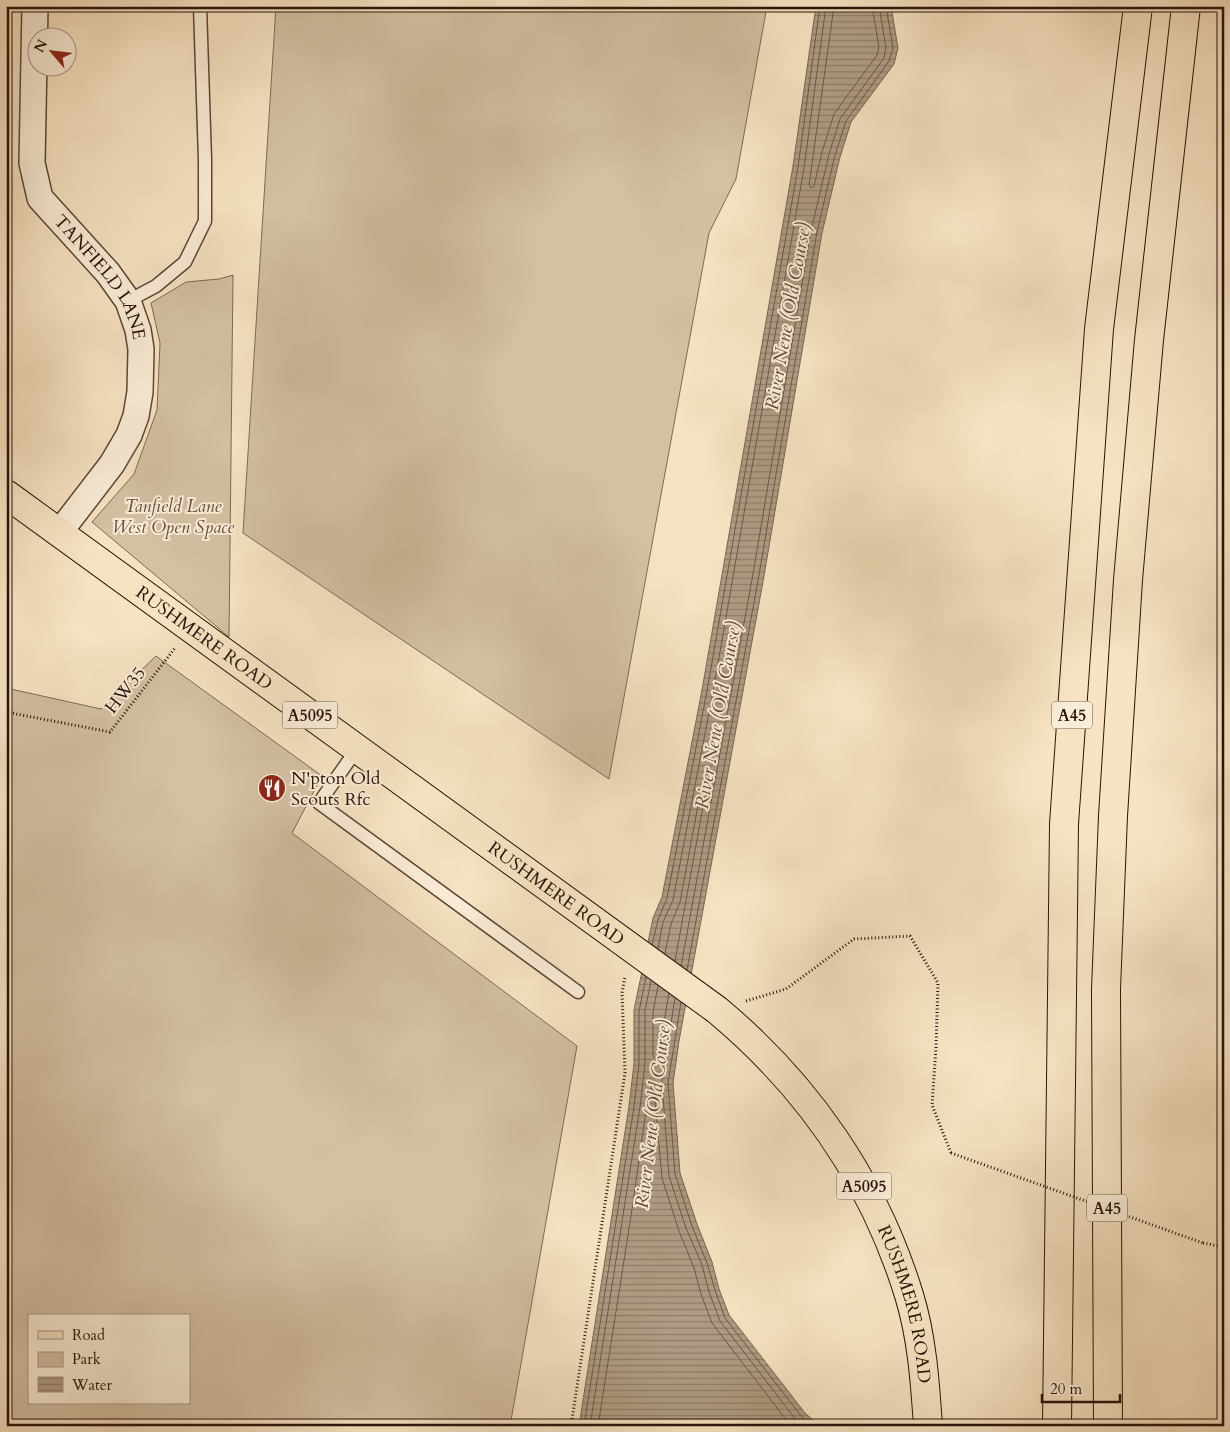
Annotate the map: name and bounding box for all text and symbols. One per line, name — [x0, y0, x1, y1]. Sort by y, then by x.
north arrow — [28, 28, 78, 78]
text: N — [30, 36, 52, 56]
street label: TANFIELD LANE — [48, 209, 151, 341]
water label: River Nene (Old Course) — [759, 220, 817, 412]
park label: Tanfield Lane West Open Space — [112, 494, 235, 540]
street label: RUSHMERE ROAD — [131, 580, 277, 696]
water label: River Nene (Old Course) — [689, 619, 747, 811]
street label: HW35 — [99, 662, 152, 719]
road number: A5095 — [282, 702, 338, 728]
road number: A45 — [1052, 702, 1092, 728]
place label: N'pton Old Scouts Rfc — [291, 766, 381, 812]
restaurant icon: N'pton Old Scouts Rfc — [257, 773, 287, 803]
street label: RUSHMERE ROAD — [483, 836, 629, 952]
water label: River Nene (Old Course) — [629, 1018, 677, 1210]
road number: A5095 — [836, 1172, 892, 1200]
road number: A45 — [1087, 1194, 1127, 1222]
street label: RUSHMERE ROAD — [871, 1221, 937, 1384]
legend — [28, 1314, 190, 1404]
text: Road — [72, 1325, 105, 1345]
text: Park — [72, 1349, 101, 1369]
scale bar — [1042, 1372, 1120, 1404]
text: Water — [71, 1375, 113, 1395]
text: 20 m — [1050, 1379, 1082, 1399]

